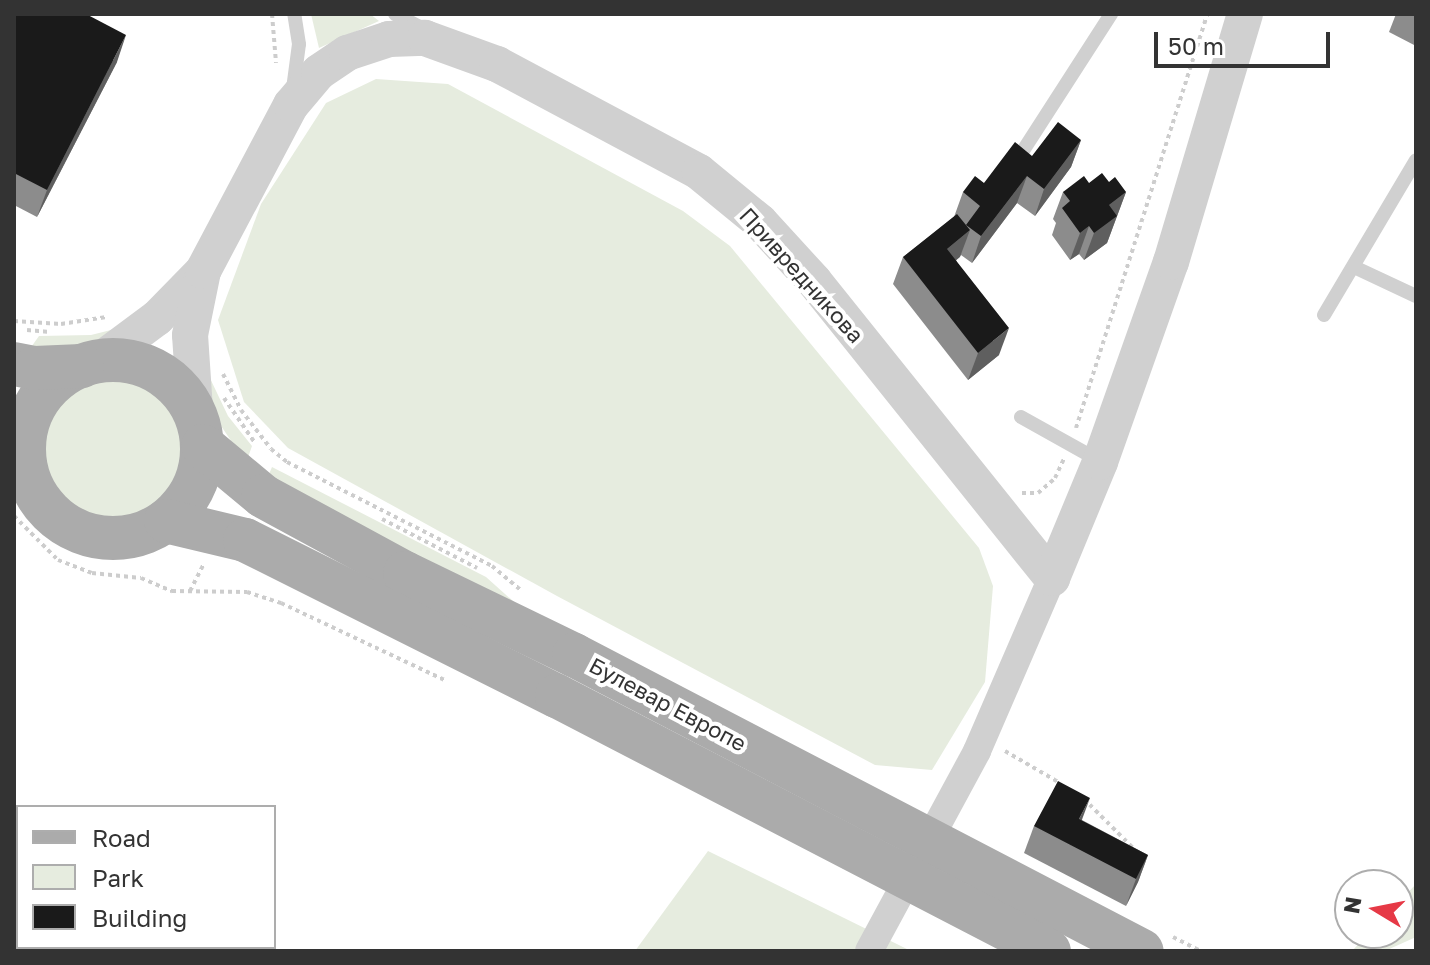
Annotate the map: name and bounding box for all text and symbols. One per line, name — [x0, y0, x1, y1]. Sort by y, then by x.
scale bar — [1158, 16, 1334, 66]
text: 50 m — [1168, 31, 1224, 60]
street label: Привредникова — [735, 202, 869, 348]
street label: Булевар Европе — [585, 652, 751, 756]
legend — [16, 805, 276, 949]
text: Road — [92, 823, 151, 852]
text: Park — [92, 863, 144, 892]
north arrow — [1334, 869, 1414, 949]
text: N — [1337, 895, 1367, 916]
text: Building — [92, 903, 187, 932]

